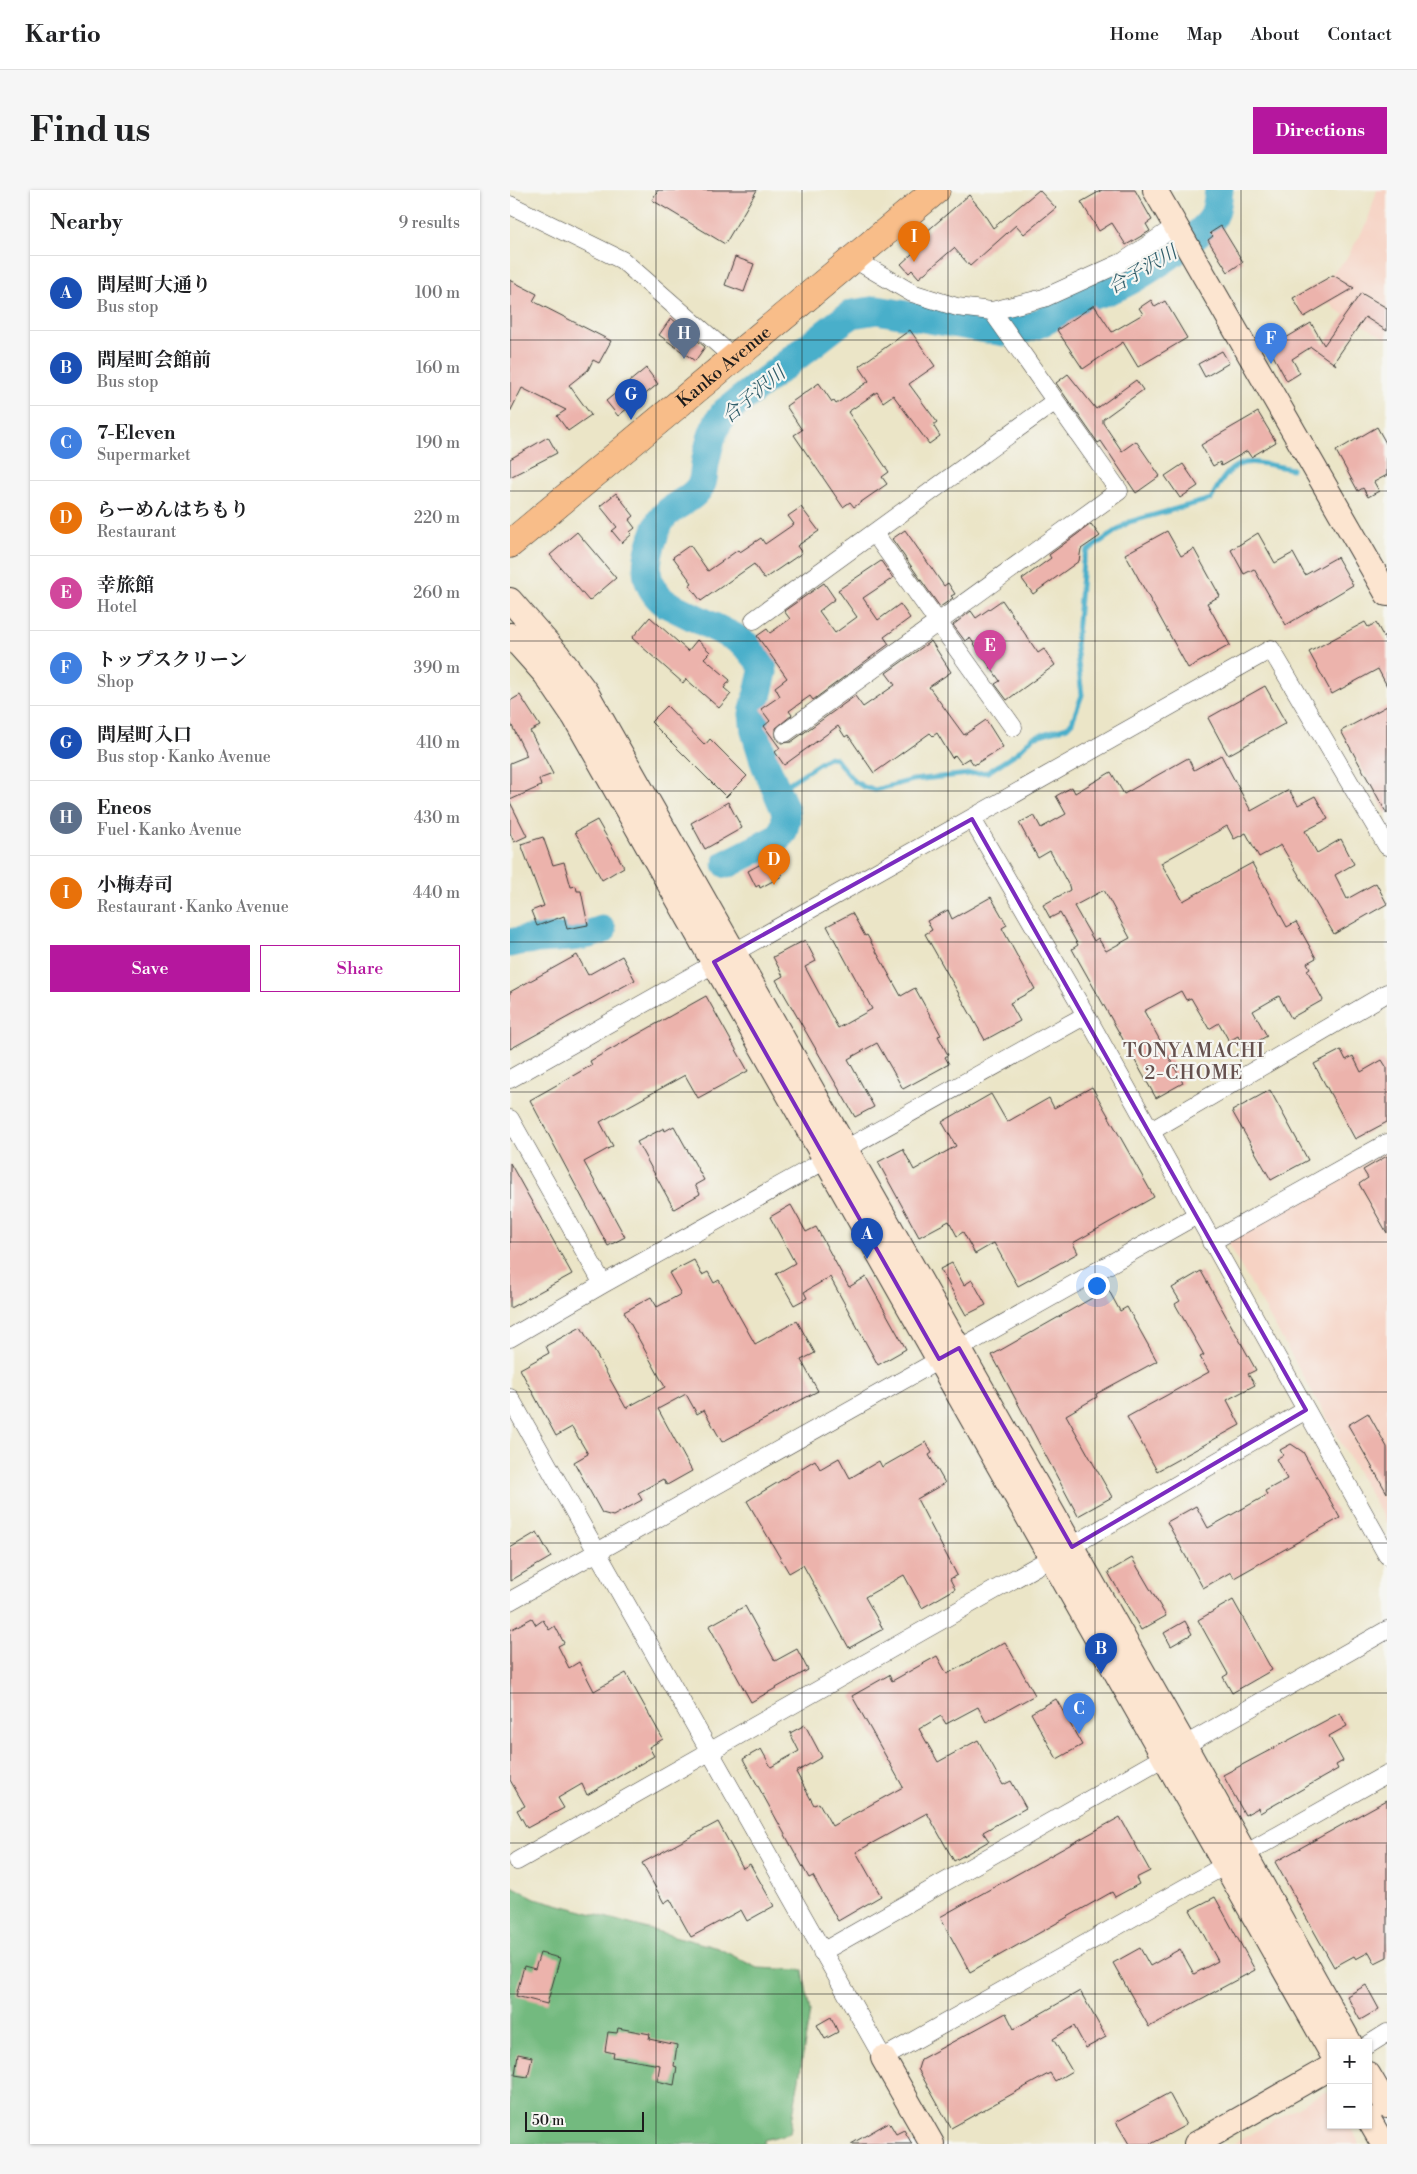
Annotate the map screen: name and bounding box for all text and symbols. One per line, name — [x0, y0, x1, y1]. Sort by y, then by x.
text: Kartio — [25, 20, 101, 50]
text: Home — [1110, 23, 1159, 46]
text: Map — [1187, 23, 1223, 46]
text: About — [1251, 23, 1300, 46]
text: Contact — [1328, 23, 1392, 46]
button: Directions — [1253, 107, 1387, 154]
text: Find us — [30, 109, 150, 152]
text: Nearby — [50, 210, 123, 236]
text: 9 results — [399, 213, 460, 233]
pin: I — [898, 221, 930, 262]
water label: 合子沢川 — [1104, 239, 1183, 299]
text: 問屋町大通り — [97, 273, 211, 297]
text: A — [60, 283, 72, 303]
text: 100 m — [415, 283, 460, 303]
text: Bus stop — [97, 297, 159, 317]
pin: H — [668, 318, 700, 359]
street label: Kanko Avenue — [672, 321, 776, 413]
pin: F — [1255, 323, 1287, 364]
text: 問屋町会館前 — [97, 348, 211, 372]
text: B — [60, 358, 72, 378]
text: 160 m — [416, 358, 460, 378]
water label: 合子沢川 — [717, 360, 792, 428]
text: Bus stop — [97, 372, 159, 392]
pin: G — [615, 379, 647, 420]
text: 7-Eleven — [97, 421, 175, 445]
text: C — [60, 433, 72, 453]
text: 190 m — [416, 433, 460, 453]
text: Supermarket — [97, 445, 191, 465]
text: らーめんはちもり — [97, 498, 249, 522]
text: D — [60, 508, 72, 528]
text: 220 m — [414, 508, 460, 528]
text: Restaurant — [97, 522, 176, 542]
text: 幸旅館 — [97, 573, 154, 597]
text: E — [60, 583, 72, 603]
text: 260 m — [413, 583, 460, 603]
text: Hotel — [97, 597, 137, 617]
pin: E — [974, 630, 1006, 671]
text: トップスクリーン — [97, 648, 247, 672]
text: F — [60, 658, 72, 678]
text: 390 m — [414, 658, 460, 678]
text: Shop — [97, 672, 134, 692]
text: 問屋町入口 — [97, 723, 192, 747]
text: G — [60, 733, 72, 753]
text: 410 m — [416, 733, 460, 753]
text: Bus stop · Kanko Avenue — [97, 747, 271, 767]
text: Eneos — [97, 796, 151, 820]
text: H — [59, 808, 73, 828]
text: 430 m — [414, 808, 460, 828]
text: Fuel · Kanko Avenue — [97, 820, 242, 840]
pin: D — [758, 844, 790, 885]
text: 小梅寿司 — [97, 873, 173, 897]
text: I — [63, 883, 69, 903]
text: 440 m — [413, 883, 460, 903]
text: Restaurant · Kanko Avenue — [97, 897, 289, 917]
button: Save — [50, 945, 250, 992]
button: Share — [260, 945, 460, 992]
district label: TONYAMACHI 2-CHOME — [1123, 1039, 1265, 1085]
pin: A — [851, 1218, 883, 1259]
your location — [1084, 1273, 1110, 1299]
pin: B — [1085, 1633, 1117, 1674]
pin: C — [1063, 1693, 1095, 1734]
map controls — [1327, 2039, 1372, 2129]
button: + — [1327, 2039, 1372, 2084]
button: − — [1327, 2084, 1372, 2129]
scale bar — [525, 2109, 644, 2132]
text: 50 m — [532, 2112, 564, 2130]

